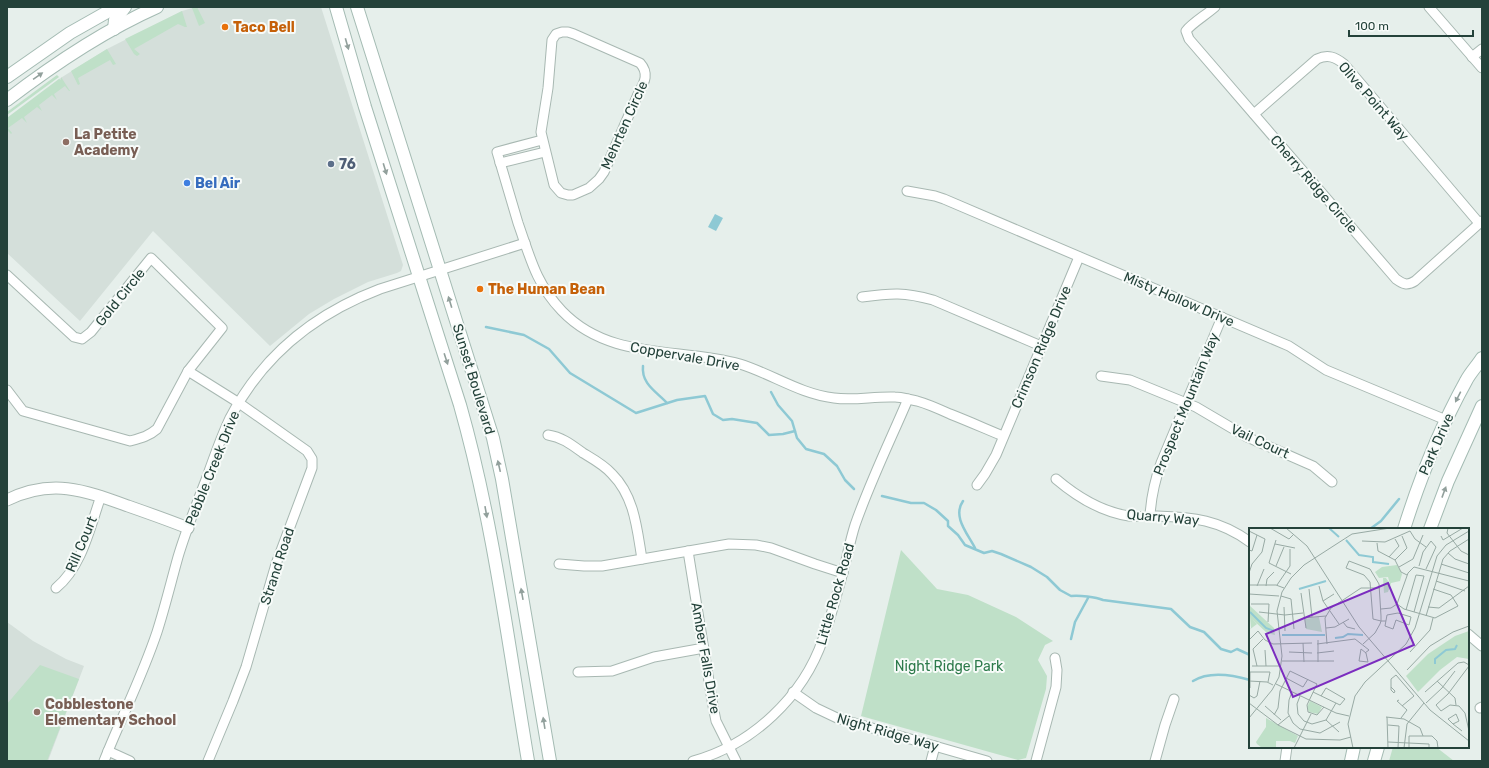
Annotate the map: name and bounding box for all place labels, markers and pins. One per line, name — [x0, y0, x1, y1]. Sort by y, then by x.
place label: Taco Bell — [233, 19, 295, 36]
marker: Taco Bell — [220, 22, 230, 32]
place label: La Petite Academy — [74, 126, 139, 159]
marker: La Petite Academy — [61, 137, 71, 147]
place label: 76 — [339, 156, 356, 173]
marker: 76 — [326, 159, 336, 169]
place label: Bel Air — [195, 175, 241, 192]
marker: Bel Air — [182, 178, 192, 188]
place label: The Human Bean — [488, 281, 605, 298]
marker: The Human Bean — [475, 284, 485, 294]
place label: Cobblestone Elementary School — [45, 696, 176, 729]
marker: Cobblestone Elementary School — [32, 707, 42, 717]

